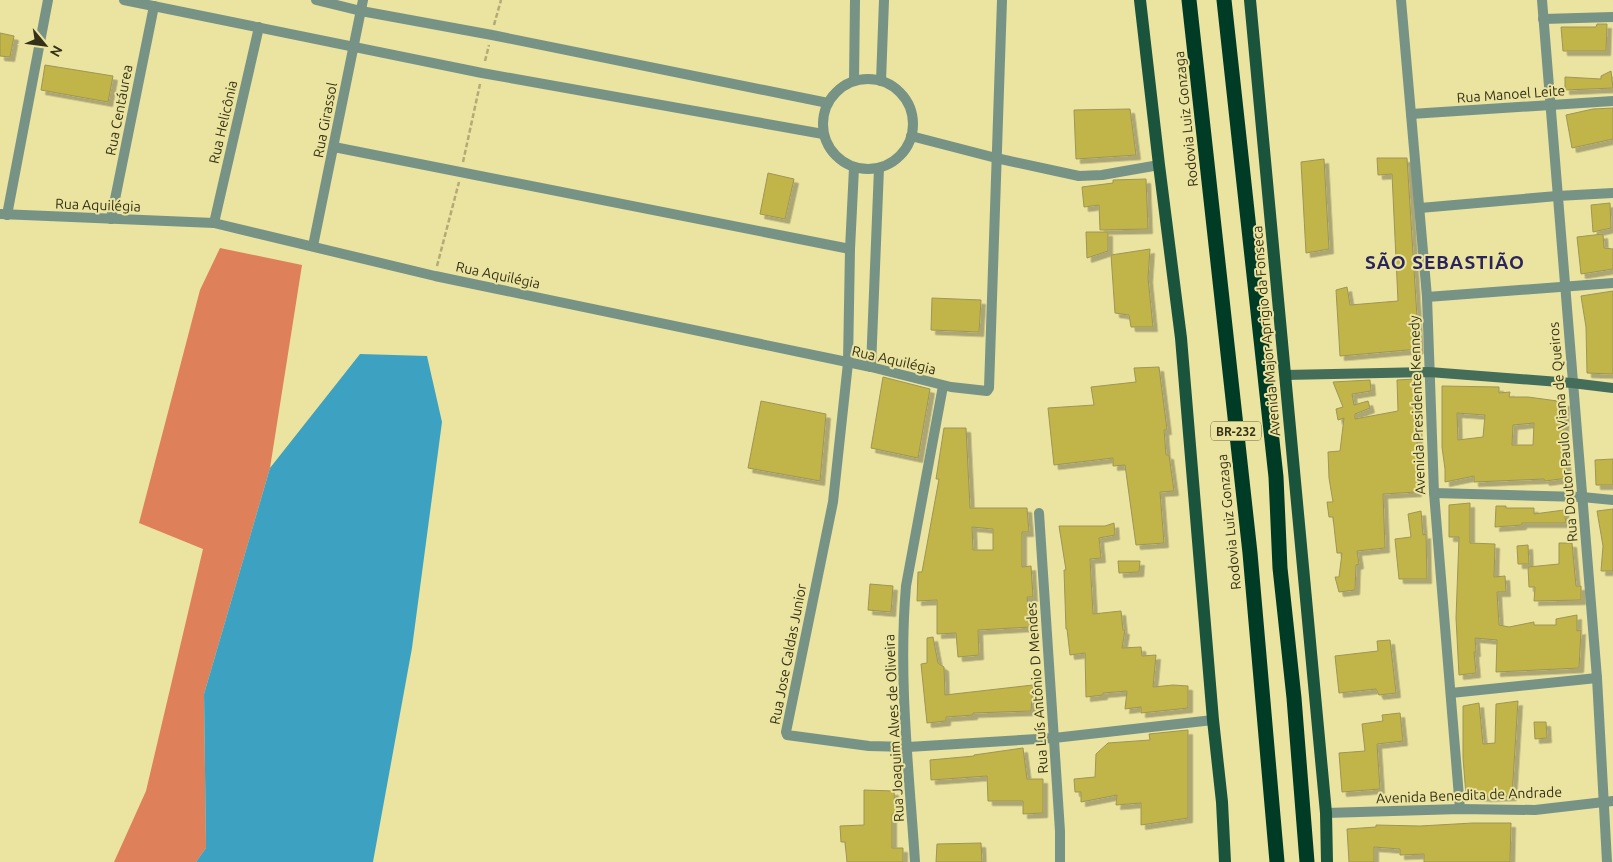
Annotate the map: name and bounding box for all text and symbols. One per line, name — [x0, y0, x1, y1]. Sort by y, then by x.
north arrow — [20, 20, 70, 70]
text: N — [47, 43, 66, 60]
street label: Rodovia Luiz Gonzaga — [1171, 50, 1201, 188]
street label: Rua Centáurea — [102, 63, 136, 157]
street label: Rua Helicônia — [206, 79, 240, 165]
street label: Rua Girassol — [310, 81, 340, 159]
street label: Rua Manoel Leite — [1456, 82, 1566, 106]
street label: Rua Aquilégia — [55, 196, 141, 214]
street label: Avenida Major Aprigio da Fonseca — [1249, 225, 1283, 437]
district label: SÃO SEBASTIÃO — [1365, 251, 1525, 273]
street label: Rua Aquilégia — [454, 258, 542, 292]
street label: Avenida Presidente Kennedy — [1406, 315, 1428, 495]
street label: Rua Doutor Paulo Viana de Queiros — [1545, 321, 1581, 543]
street label: Rua Aquilégia — [850, 343, 938, 377]
road number: BR-232 — [1211, 422, 1261, 441]
street label: Rodovia Luiz Gonzaga — [1214, 453, 1244, 591]
street label: Rua Jose Caldas Junior — [766, 582, 810, 726]
street label: Rua Luís Antônio D Mendes — [1023, 602, 1051, 774]
street label: Rua Joaquim Alves de Oliveira — [881, 634, 907, 822]
street label: Avenida Benedita de Andrade — [1376, 784, 1562, 806]

